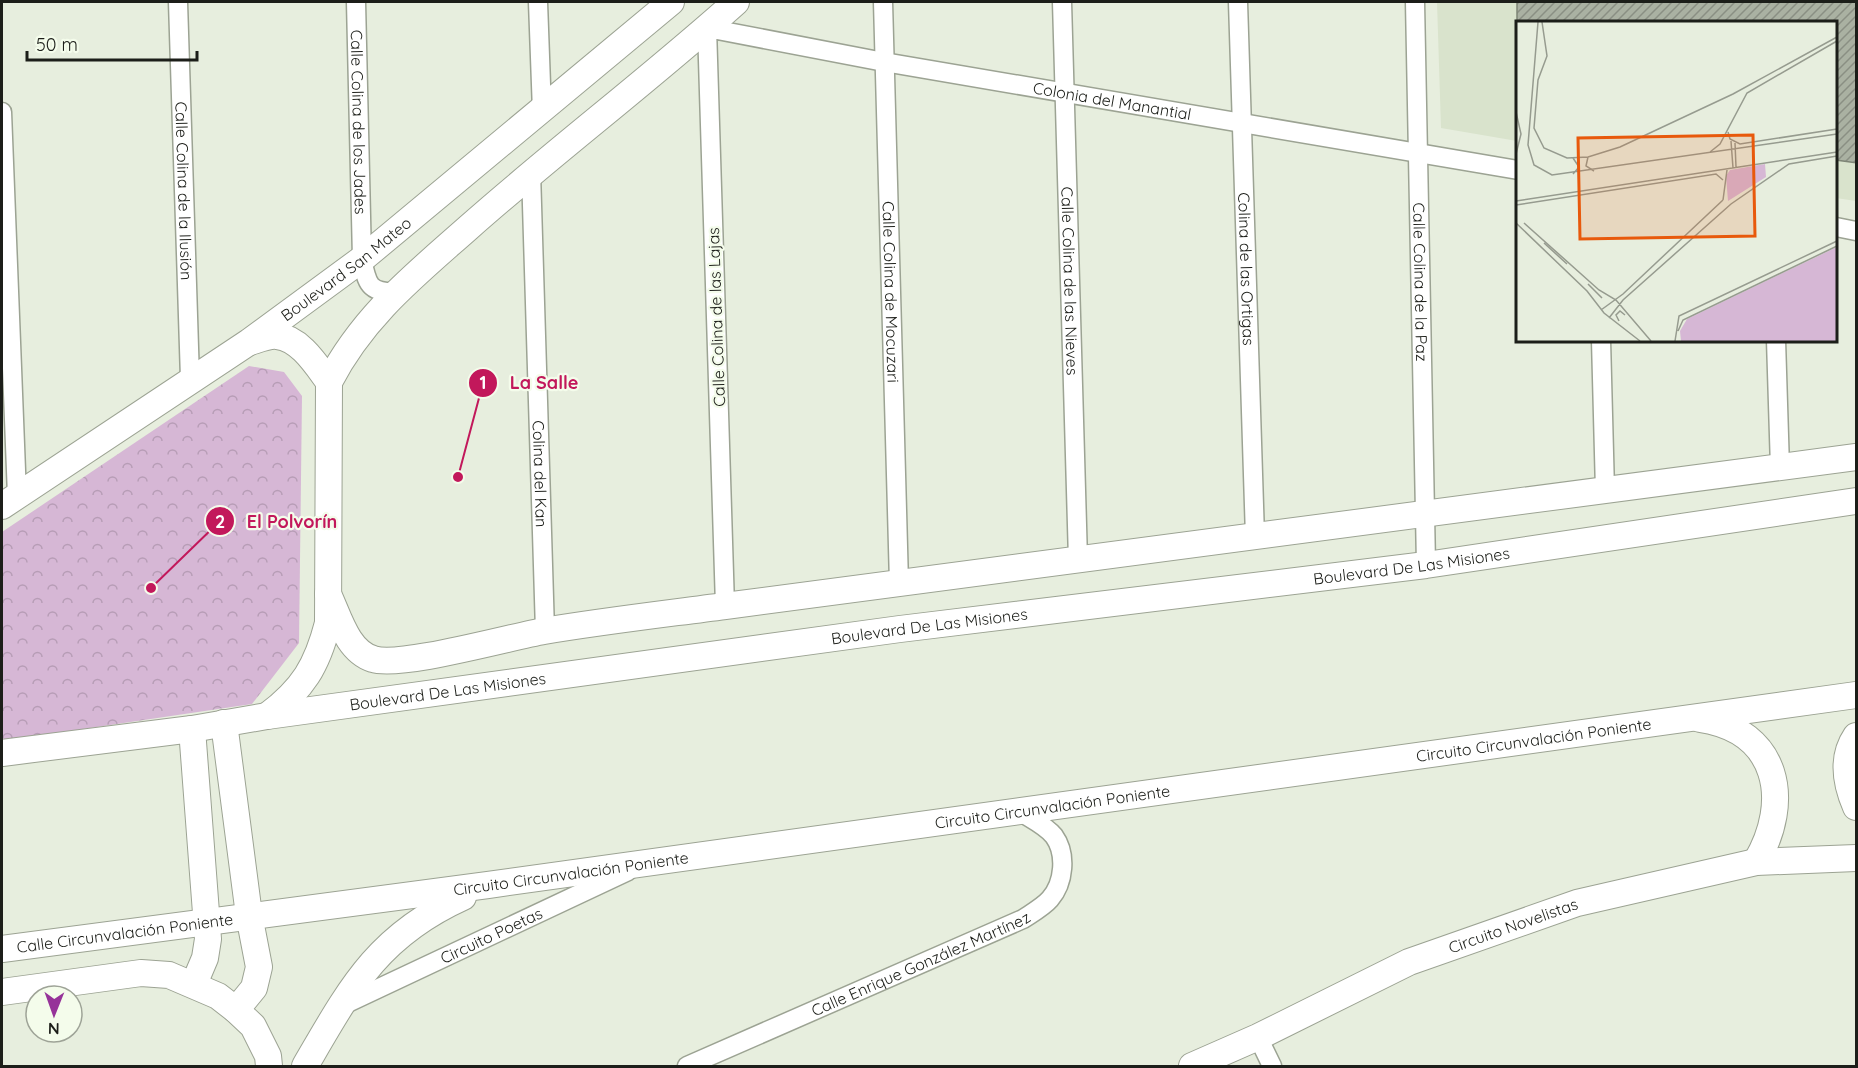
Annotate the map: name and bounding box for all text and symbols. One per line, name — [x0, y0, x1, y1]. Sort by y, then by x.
inset map — [1516, 21, 1837, 342]
scale bar — [27, 24, 196, 62]
street label: Calle Colina de los Jades — [347, 29, 371, 215]
text: 50 m — [36, 33, 78, 56]
street label: Colonia del Manantial — [1031, 78, 1193, 124]
street label: Calle Colina de la Ilusión — [171, 101, 197, 281]
street label: Calle Colina de las Nieves — [1057, 186, 1083, 376]
street label: Colina de las Ortigas — [1234, 192, 1259, 346]
street label: Calle Colina de Mocuzari — [878, 201, 903, 383]
street label: Calle Colina de la Paz — [1409, 202, 1432, 362]
street label: Boulevard San Mateo — [277, 212, 415, 325]
street label: Calle Colina de las Lajas — [703, 227, 729, 407]
callout: La Salle — [468, 365, 590, 401]
text: 1 — [479, 371, 487, 394]
text: La Salle — [510, 371, 578, 394]
street label: Colina del Kan — [529, 420, 552, 528]
callout: El Polvorín — [205, 503, 350, 539]
text: 2 — [215, 510, 225, 533]
text: El Polvorín — [247, 510, 337, 533]
street label: Boulevard De Las Misiones — [1312, 543, 1511, 589]
street label: Boulevard De Las Misiones — [830, 604, 1029, 648]
street label: Boulevard De Las Misiones — [348, 668, 547, 715]
street label: Circuito Circunvalación Poniente — [1415, 714, 1653, 766]
street label: Circuito Circunvalación Poniente — [934, 780, 1171, 833]
street label: Circuito Circunvalación Poniente — [452, 847, 690, 899]
street label: Circuito Novelistas — [1446, 893, 1581, 957]
street label: Circuito Poetas — [437, 903, 546, 968]
street label: Calle Enrique González Martínez — [808, 907, 1034, 1020]
street label: Calle Circunvalación Poniente — [16, 909, 234, 957]
north arrow — [24, 984, 84, 1044]
text: N — [48, 1019, 60, 1039]

